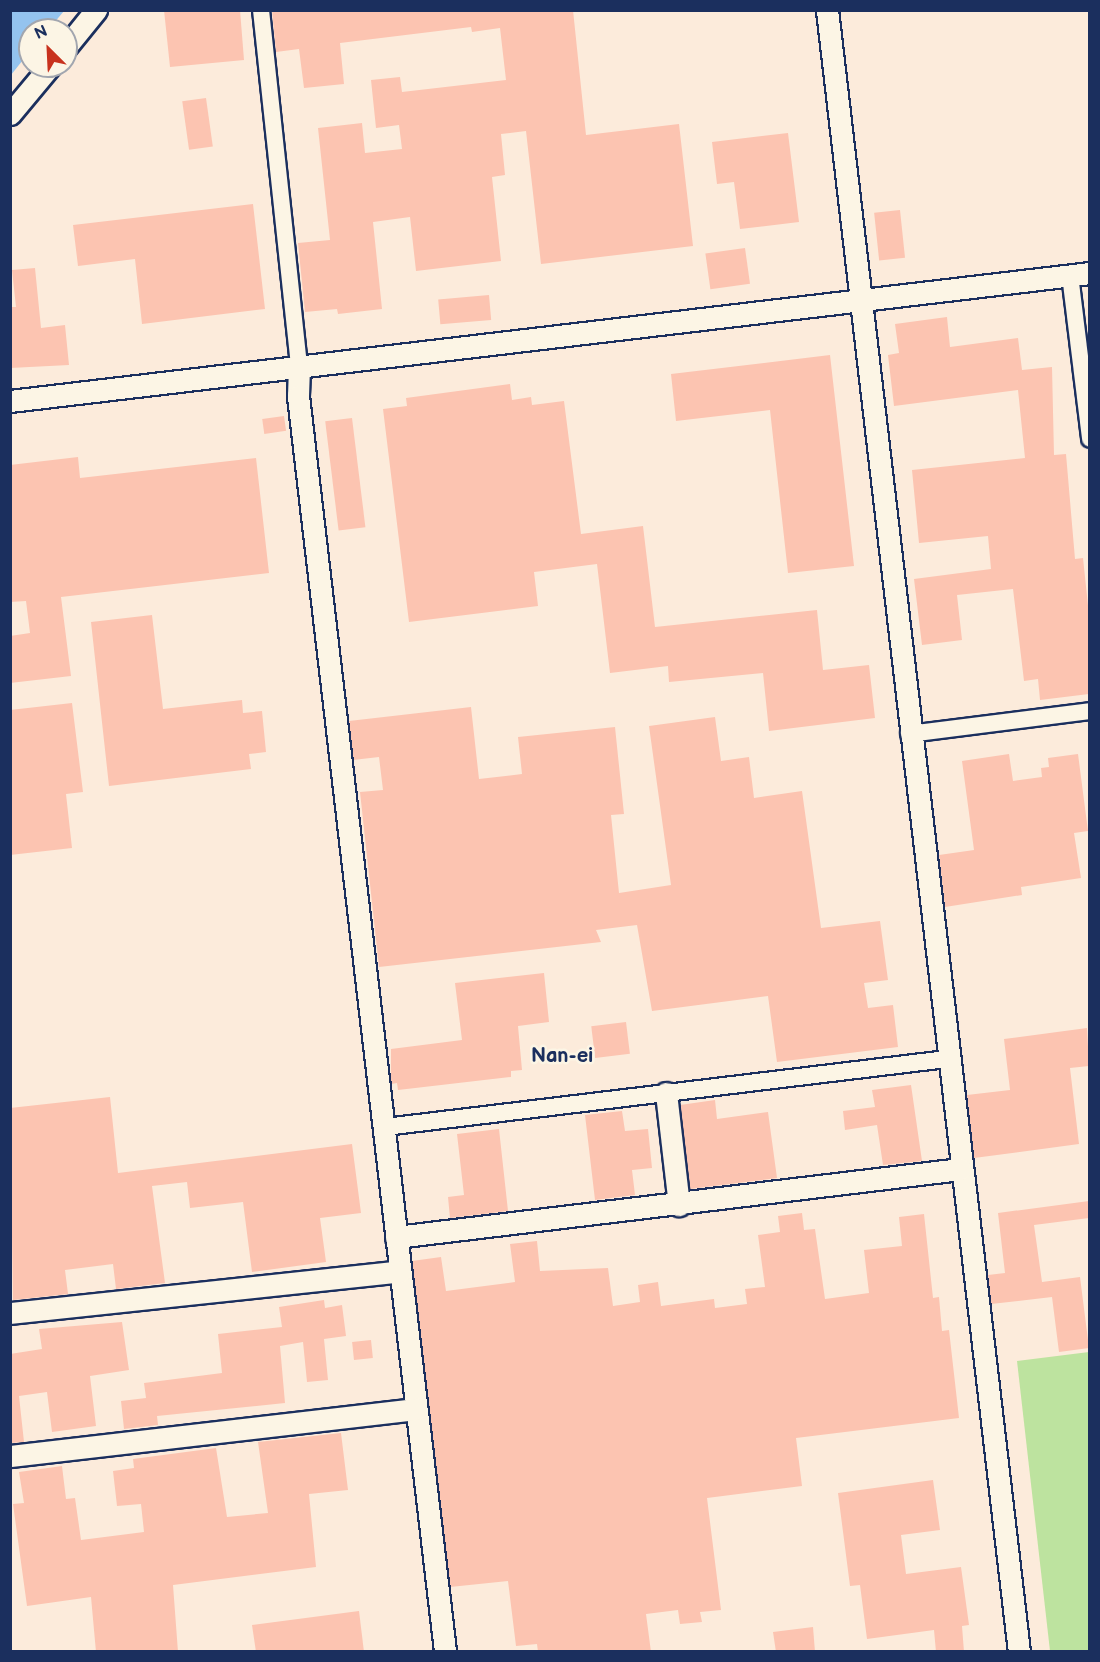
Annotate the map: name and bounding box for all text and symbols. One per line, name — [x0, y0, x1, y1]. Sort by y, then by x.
north arrow — [18, 18, 78, 78]
text: N — [32, 22, 51, 44]
district label: Nan-ei — [531, 1044, 593, 1068]

